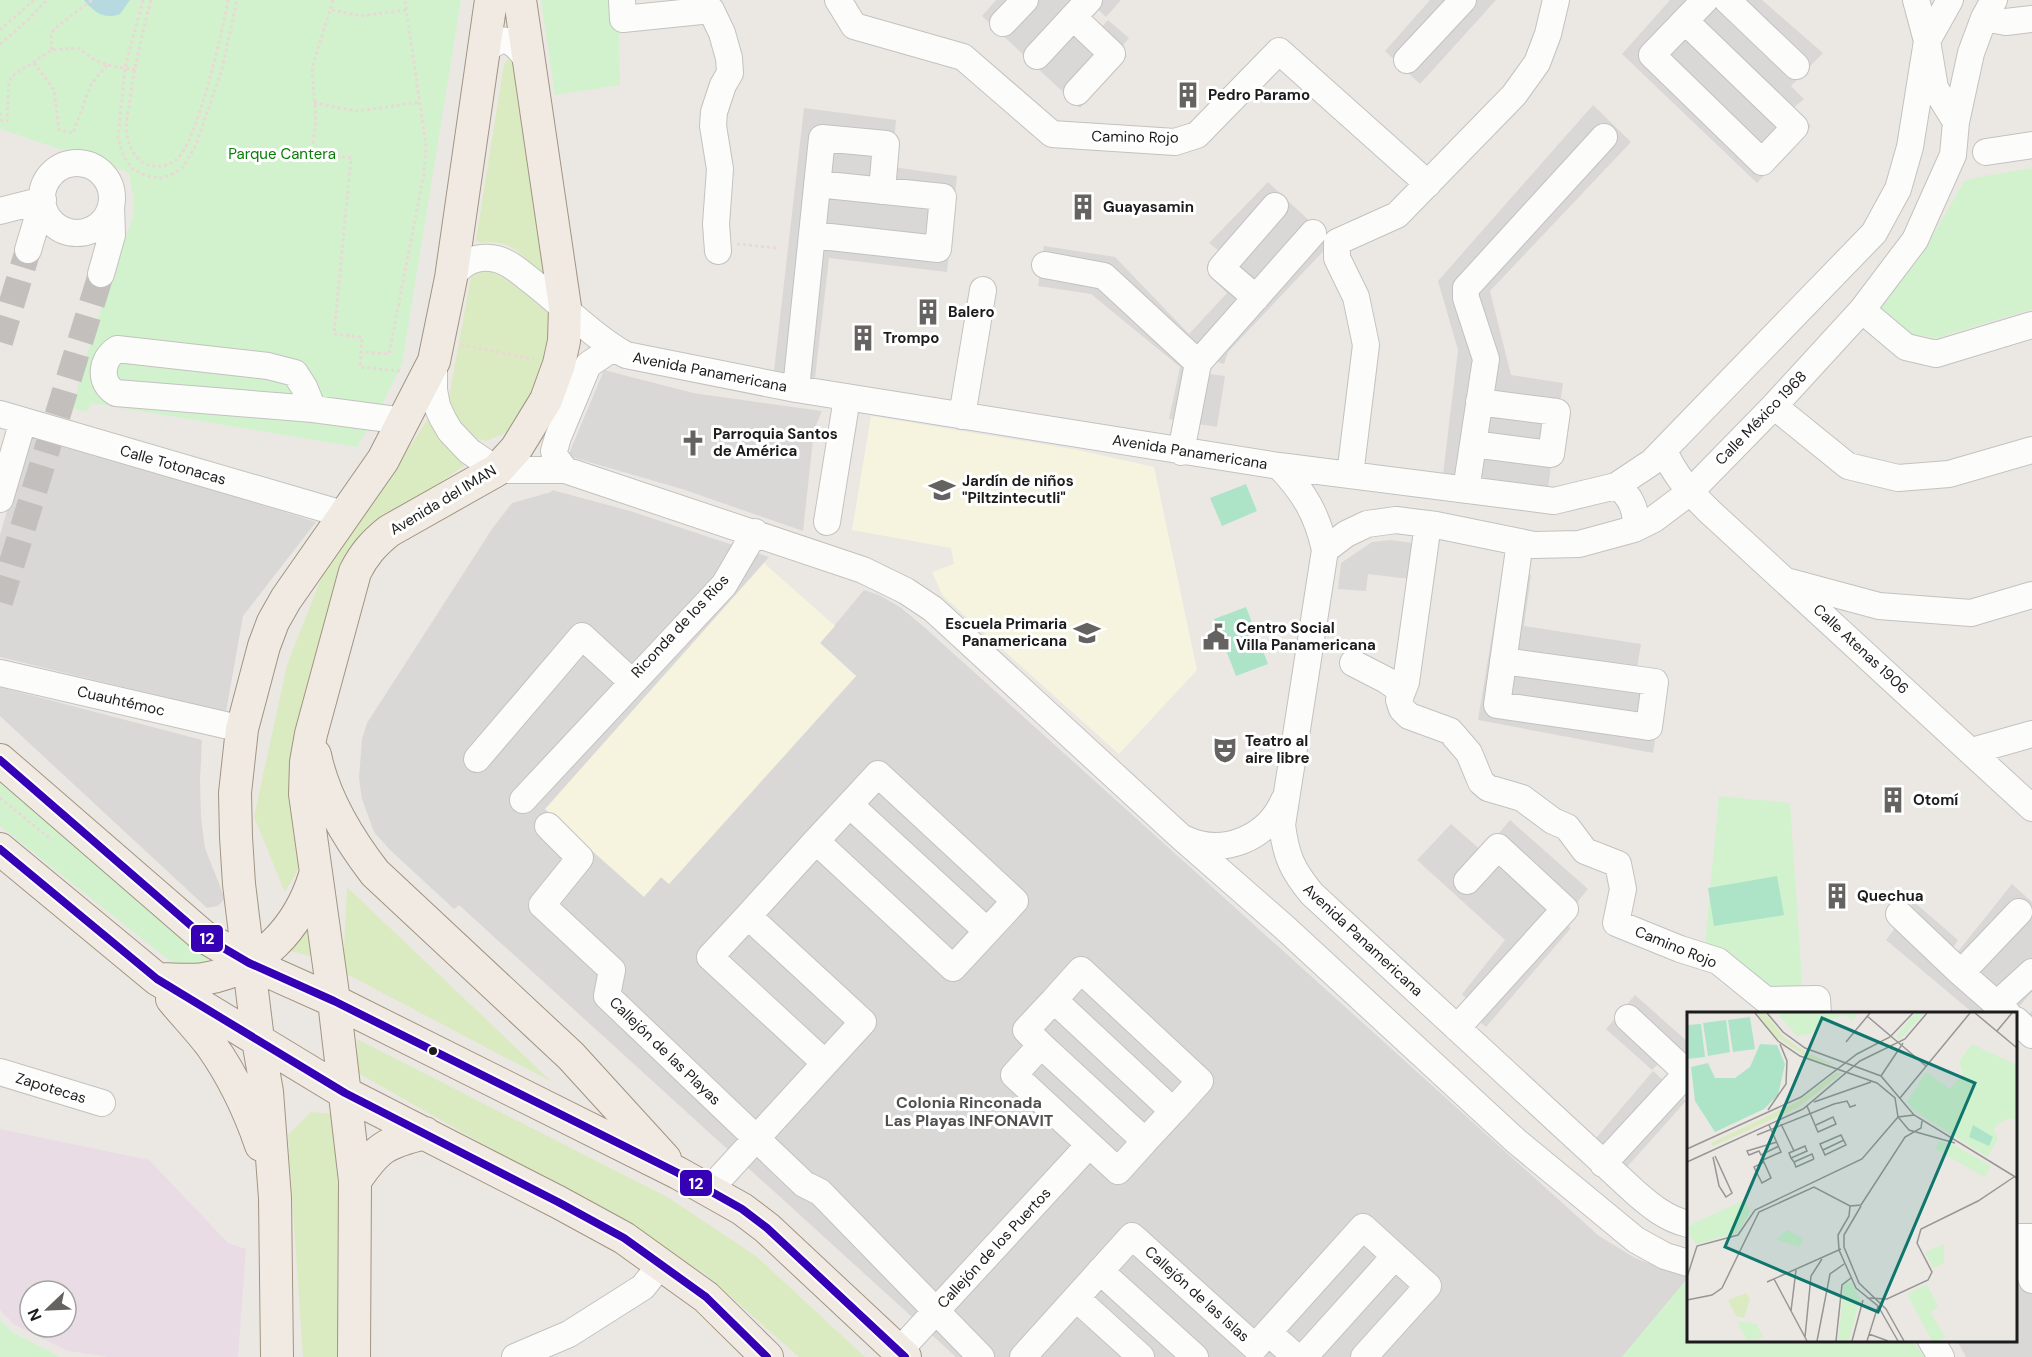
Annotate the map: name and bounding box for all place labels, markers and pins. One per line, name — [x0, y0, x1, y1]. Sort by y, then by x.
building icon: Pedro Paramo — [1173, 80, 1203, 110]
place label: Pedro Paramo — [1208, 85, 1310, 105]
building icon: Guayasamin — [1068, 192, 1098, 222]
place label: Guayasamin — [1103, 197, 1194, 217]
building icon: Balero — [913, 297, 943, 327]
place label: Balero — [948, 302, 995, 322]
building icon: Trompo — [848, 323, 878, 353]
place label: Trompo — [883, 328, 940, 348]
place label: Parroquia Santos de América — [713, 424, 838, 461]
church icon: Parroquia Santos de América — [678, 428, 708, 458]
place label: Jardín de niños "Piltzintecutli" — [962, 471, 1074, 508]
school or university icon: Jardín de niños "Piltzintecutli" — [927, 475, 957, 505]
place label: Escuela Primaria Panamericana — [945, 614, 1067, 651]
school or university icon: Escuela Primaria Panamericana — [1072, 618, 1102, 648]
place label: Centro Social Villa Panamericana — [1236, 618, 1376, 655]
public building icon: Centro Social Villa Panamericana — [1201, 622, 1231, 652]
place label: Teatro al aire libre — [1245, 731, 1309, 768]
theatre icon: Teatro al aire libre — [1210, 735, 1240, 765]
building icon: Otomí — [1878, 785, 1908, 815]
place label: Otomí — [1913, 790, 1958, 810]
building icon: Quechua — [1822, 881, 1852, 911]
place label: Quechua — [1857, 886, 1923, 906]
unlabelled marker — [427, 1045, 439, 1057]

